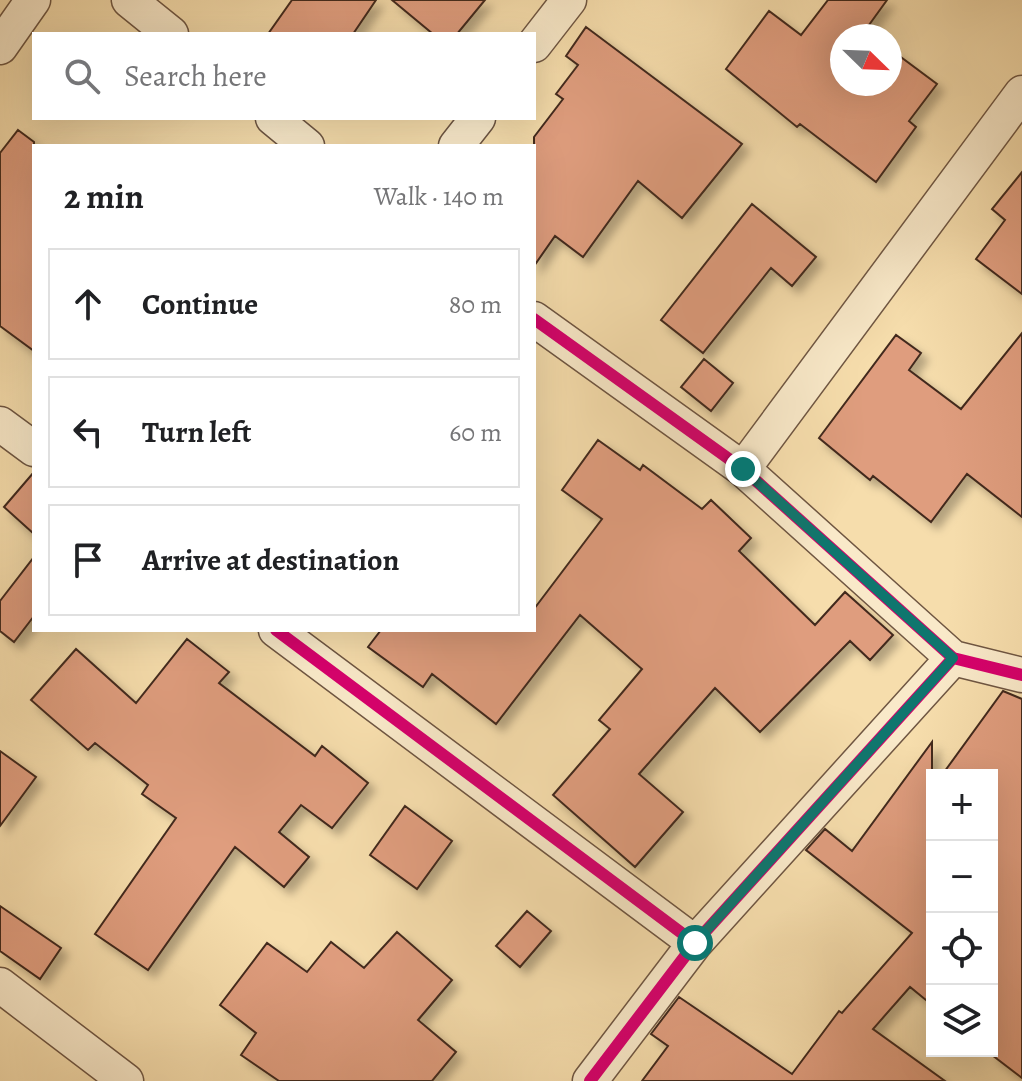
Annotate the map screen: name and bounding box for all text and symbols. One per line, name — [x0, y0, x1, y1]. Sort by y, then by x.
north arrow — [830, 24, 902, 96]
search box — [32, 32, 536, 120]
icon: search — [60, 54, 104, 98]
text: Search here — [124, 56, 267, 96]
text: 2 min — [64, 173, 144, 220]
text: Walk · 140 m — [374, 179, 504, 214]
icon: ahead — [66, 282, 110, 326]
text: Continue — [142, 284, 258, 324]
text: 80 m — [449, 287, 502, 322]
icon: left — [66, 410, 110, 454]
text: Turn left — [142, 412, 251, 452]
text: 60 m — [449, 415, 502, 450]
route end — [725, 451, 761, 487]
icon: arrive — [66, 538, 110, 582]
text: Arrive at destination — [142, 540, 399, 580]
map controls — [926, 769, 998, 1057]
button: + — [926, 769, 998, 841]
button: − — [926, 841, 998, 913]
button: locate — [926, 913, 998, 985]
route start — [677, 925, 713, 961]
button: layers — [926, 985, 998, 1057]

